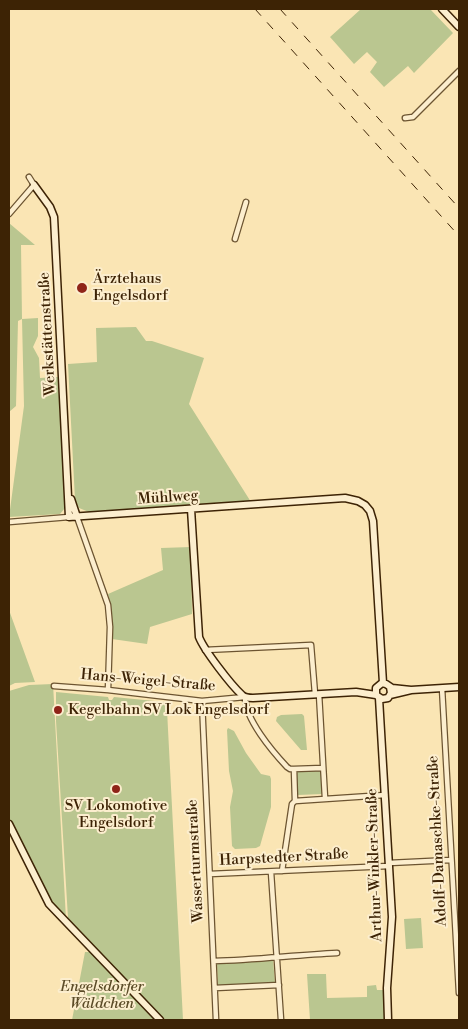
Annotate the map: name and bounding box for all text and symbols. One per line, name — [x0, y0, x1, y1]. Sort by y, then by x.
place label: Ärztehaus Engelsdorf — [93, 270, 168, 305]
street label: Werkstättenstraße — [36, 272, 60, 396]
marker: Ärztehaus Engelsdorf — [75, 281, 89, 295]
street label: Mühlweg — [137, 487, 199, 509]
street label: Hans-Weigel-Straße — [80, 666, 216, 696]
place label: Kegelbahn SV Lok Engelsdorf — [68, 701, 269, 719]
marker: Kegelbahn SV Lok Engelsdorf — [52, 704, 64, 716]
street label: Adolf-Damaschke-Straße — [425, 755, 451, 927]
marker: SV Lokomotive Engelsdorf — [110, 783, 122, 795]
street label: Arthur-Winkler-Straße — [363, 788, 387, 942]
place label: SV Lokomotive Engelsdorf — [65, 797, 167, 832]
street label: Wasserturmstraße — [184, 799, 208, 923]
street label: Harpstedter Straße — [219, 846, 349, 870]
park label: Engelsdorfer Wäldchen — [60, 978, 144, 1013]

